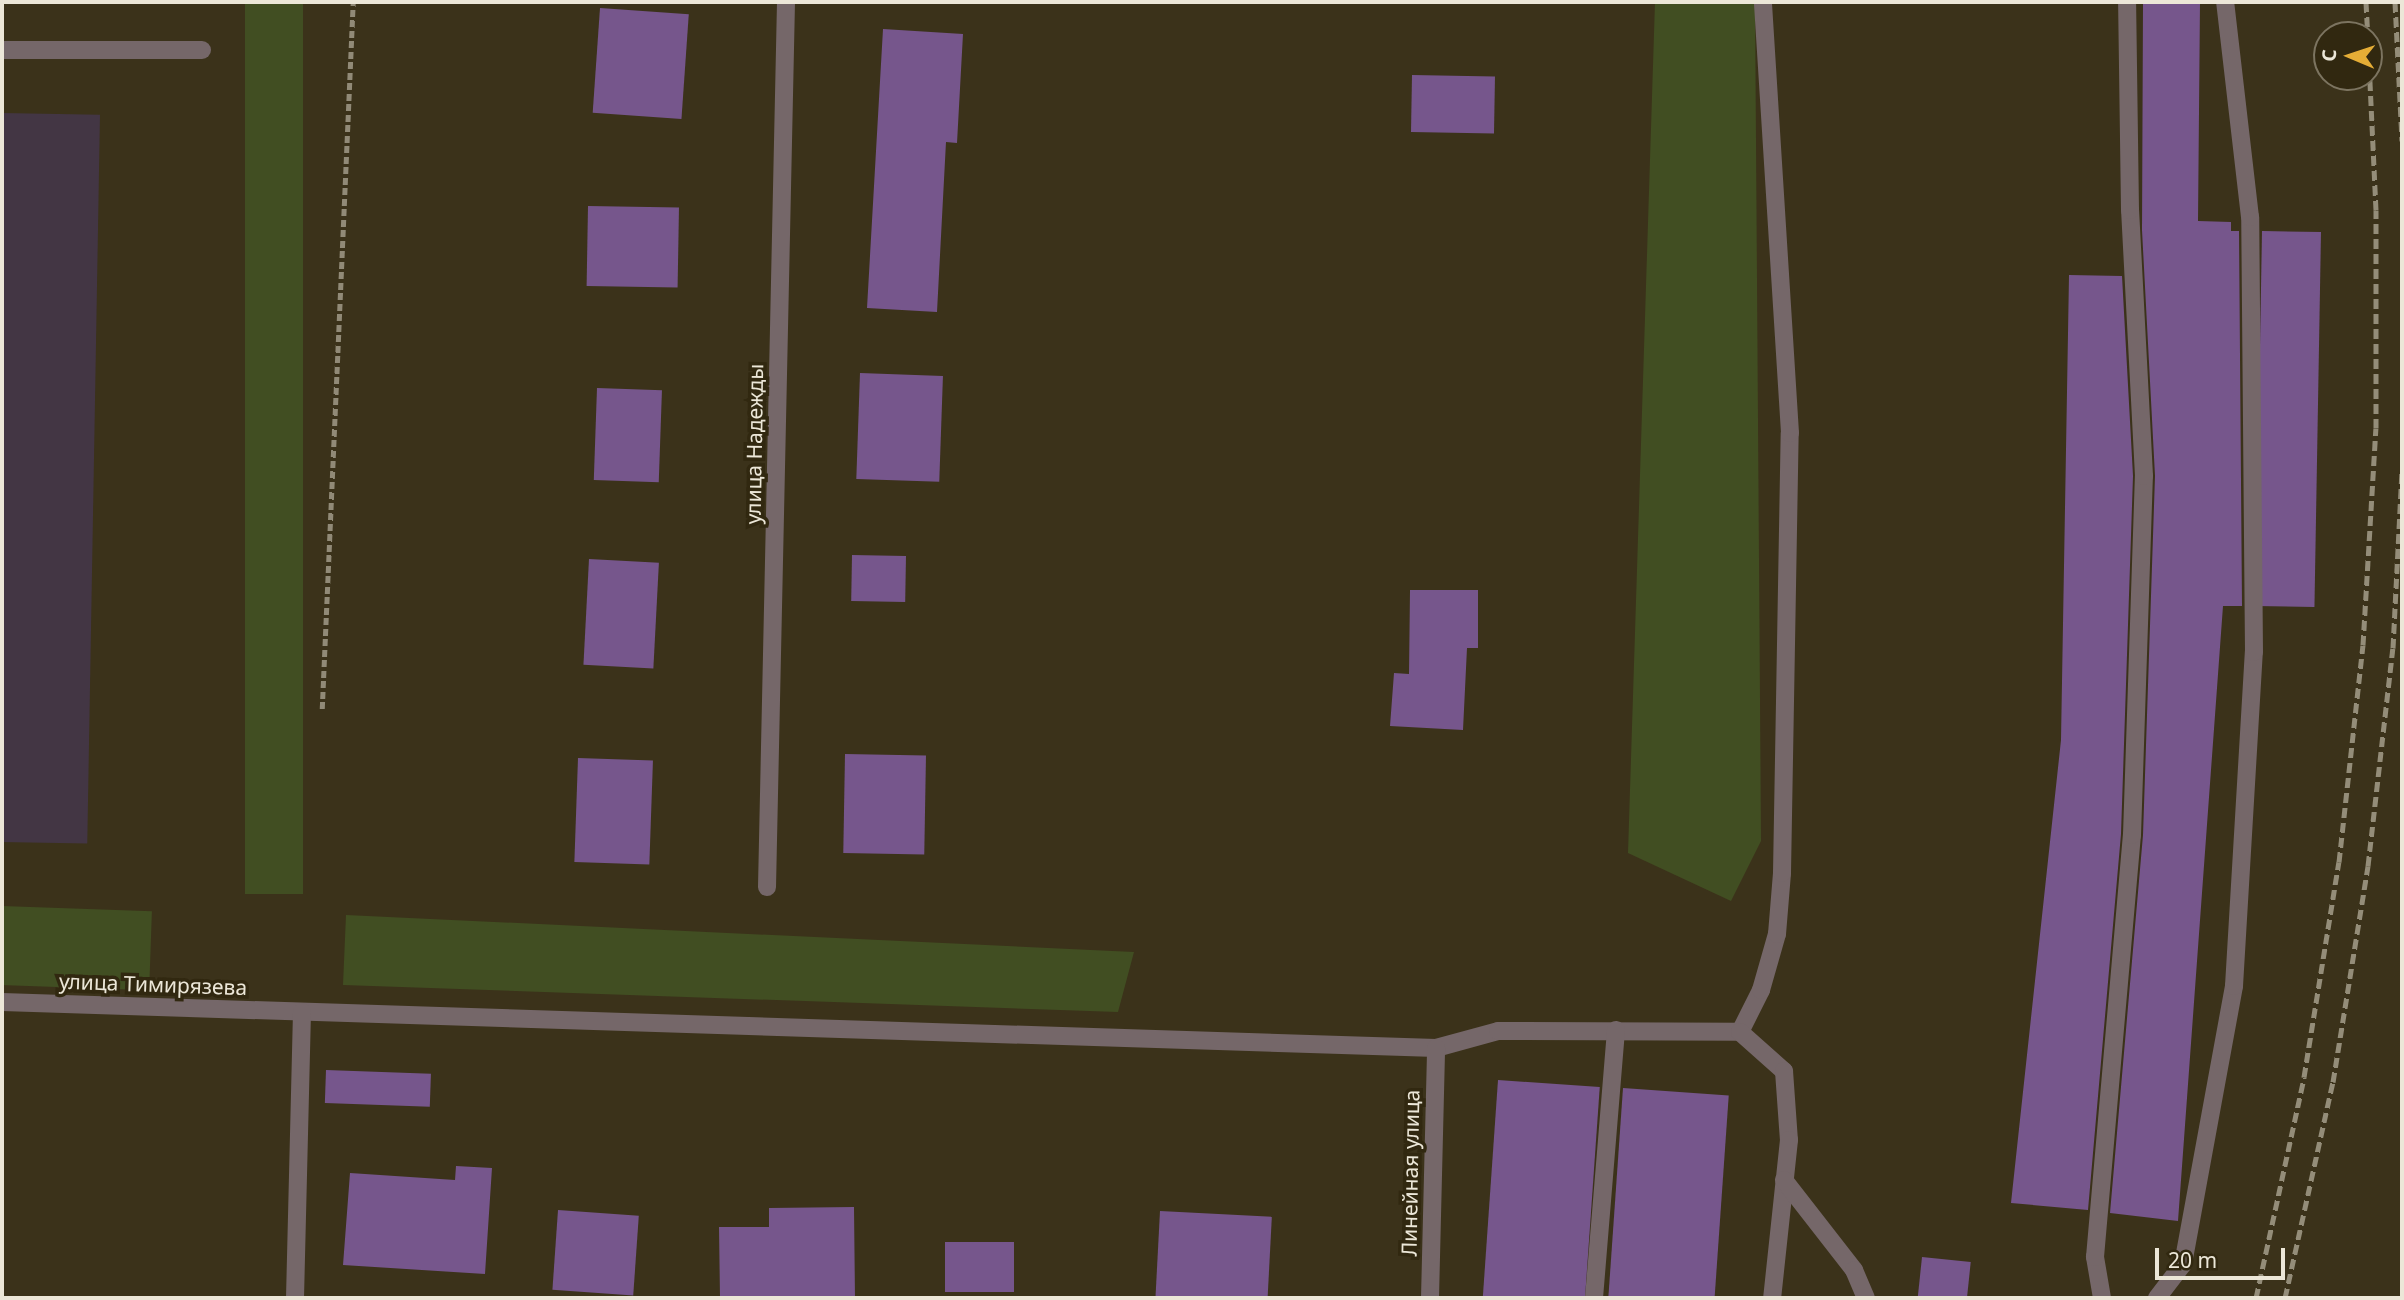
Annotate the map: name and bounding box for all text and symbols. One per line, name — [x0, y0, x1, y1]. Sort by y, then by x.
north arrow — [2313, 21, 2383, 91]
text: С — [2316, 49, 2342, 62]
street label: улица Надежды — [740, 363, 768, 525]
street label: улица Тимирязева — [58, 968, 248, 1000]
street label: Линейная улица — [1396, 1089, 1424, 1257]
scale bar — [2159, 1234, 2288, 1278]
text: 20 m — [2168, 1246, 2217, 1274]

